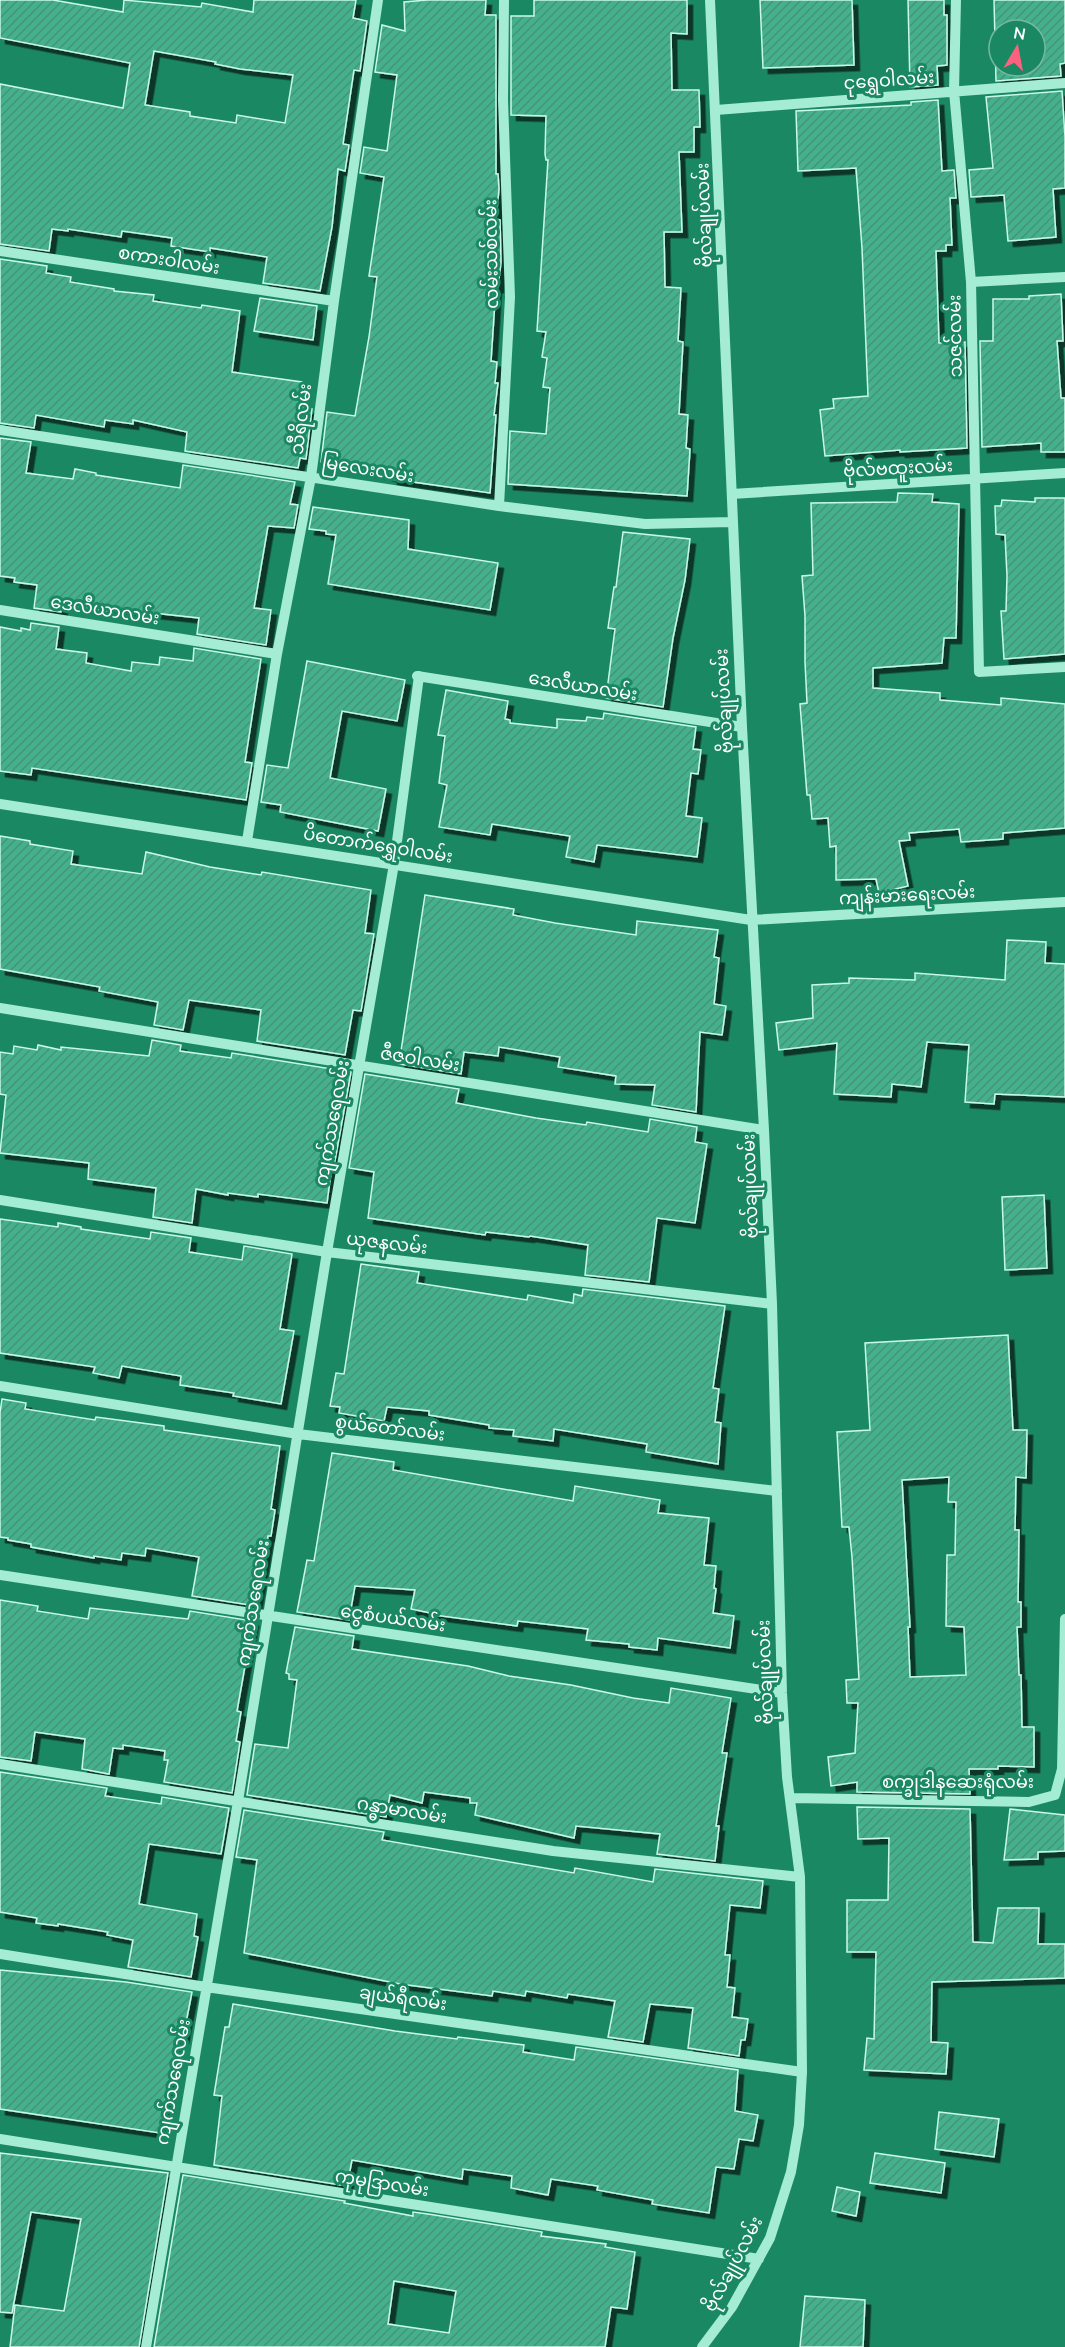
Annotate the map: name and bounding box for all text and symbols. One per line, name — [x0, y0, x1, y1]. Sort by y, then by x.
north arrow — [987, 18, 1047, 78]
text: N — [1012, 22, 1027, 46]
street label: ငုရွှေဝါလမ်း — [843, 64, 935, 98]
street label: ဗိုလ်ချုပ်လမ်း — [688, 162, 721, 268]
street label: လမ်းသစ်လမ်း — [477, 199, 504, 309]
street label: စကားဝါလမ်း — [117, 239, 222, 280]
street label: သဇင်လမ်း — [941, 294, 968, 378]
street label: သီရိလမ်း — [283, 382, 320, 456]
street label: မြလေးလမ်း — [320, 449, 416, 491]
street label: ဗိုလ်ဗထူးလမ်း — [842, 451, 954, 486]
street label: ဒေလီယာလမ်း — [49, 588, 162, 630]
street label: ဗိုလ်ချုပ်လမ်း — [707, 648, 742, 754]
street label: ဒေလီယာလမ်း — [527, 664, 640, 706]
street label: ပိတောက်ရွှေဝါလမ်း — [301, 819, 455, 872]
street label: ကျန်းမားရေးလမ်း — [838, 878, 976, 914]
street label: ဇီဇဝါလမ်း — [378, 1039, 462, 1077]
street label: ကျက်သရေလမ်း — [308, 1058, 358, 1188]
street label: ဗိုလ်ချုပ်လမ်း — [734, 1133, 767, 1239]
street label: ယုဇနလမ်း — [345, 1225, 429, 1263]
street label: စွယ်တော်လမ်း — [333, 1408, 446, 1450]
street label: ကျက်သရေလမ်း — [230, 1538, 278, 1668]
street label: ငွေစံပယ်လမ်း — [338, 1598, 447, 1640]
street label: ဗိုလ်ချုပ်လမ်း — [749, 1619, 782, 1725]
street label: စက္ခုဒါနဆေးရုံလမ်း — [882, 1769, 1034, 1797]
street label: ဂန္ဓာမာလမ်း — [355, 1790, 449, 1832]
street label: ချယ်ရီလမ်း — [357, 1978, 449, 2019]
street label: ကျက်သရေလမ်း — [149, 2017, 199, 2147]
street label: ကုမုဒြာလမ်း — [333, 2163, 431, 2205]
street label: ဗိုလ်ချုပ်လမ်း — [696, 2211, 771, 2317]

